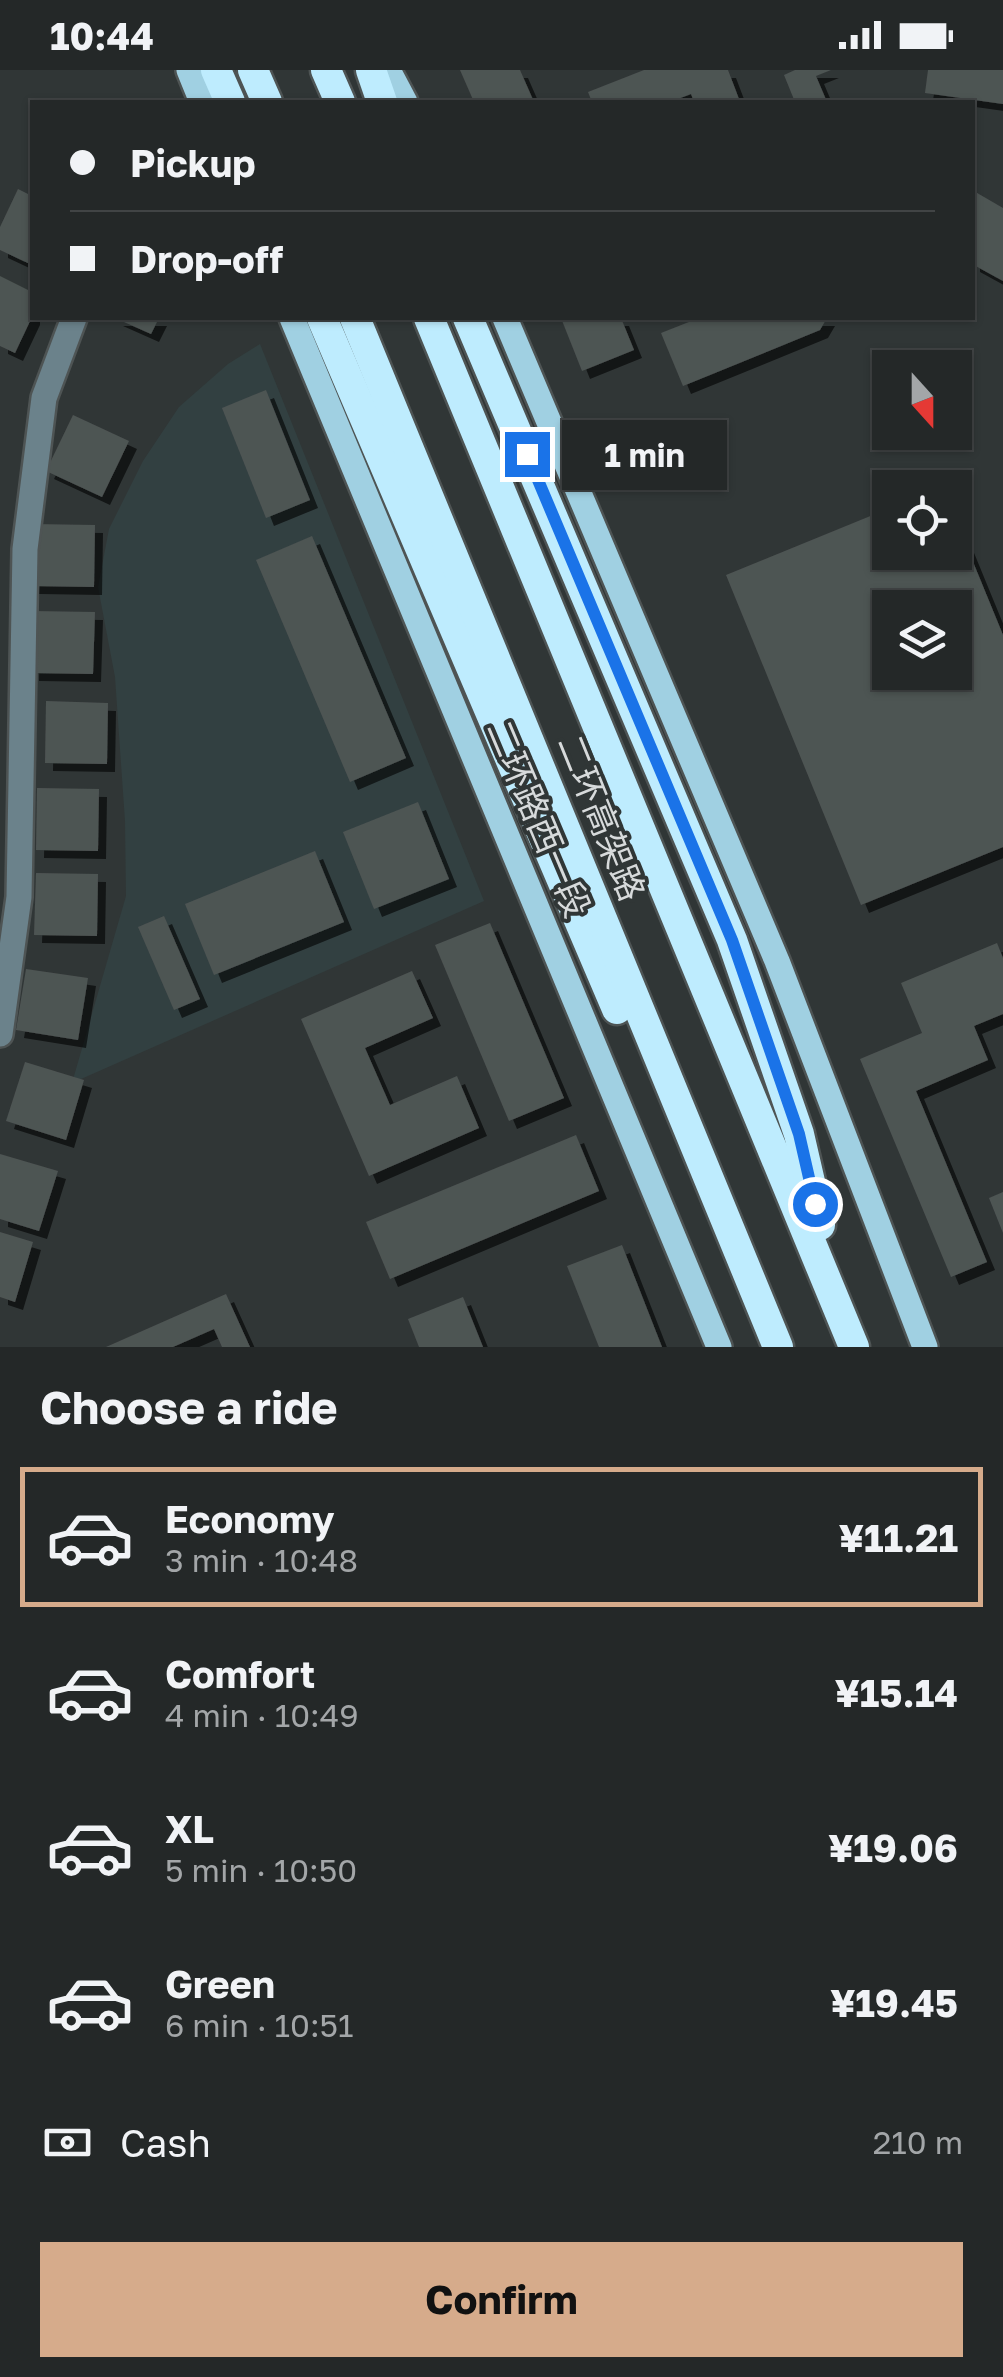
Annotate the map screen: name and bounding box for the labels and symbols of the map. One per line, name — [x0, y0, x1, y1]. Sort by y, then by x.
north arrow — [872, 350, 972, 450]
callout: 1 min — [562, 419, 727, 489]
route end — [505, 432, 550, 477]
street label: 二环路西一段 — [479, 714, 599, 923]
street label: 二环高架路 — [550, 729, 654, 907]
route start — [793, 1182, 838, 1227]

